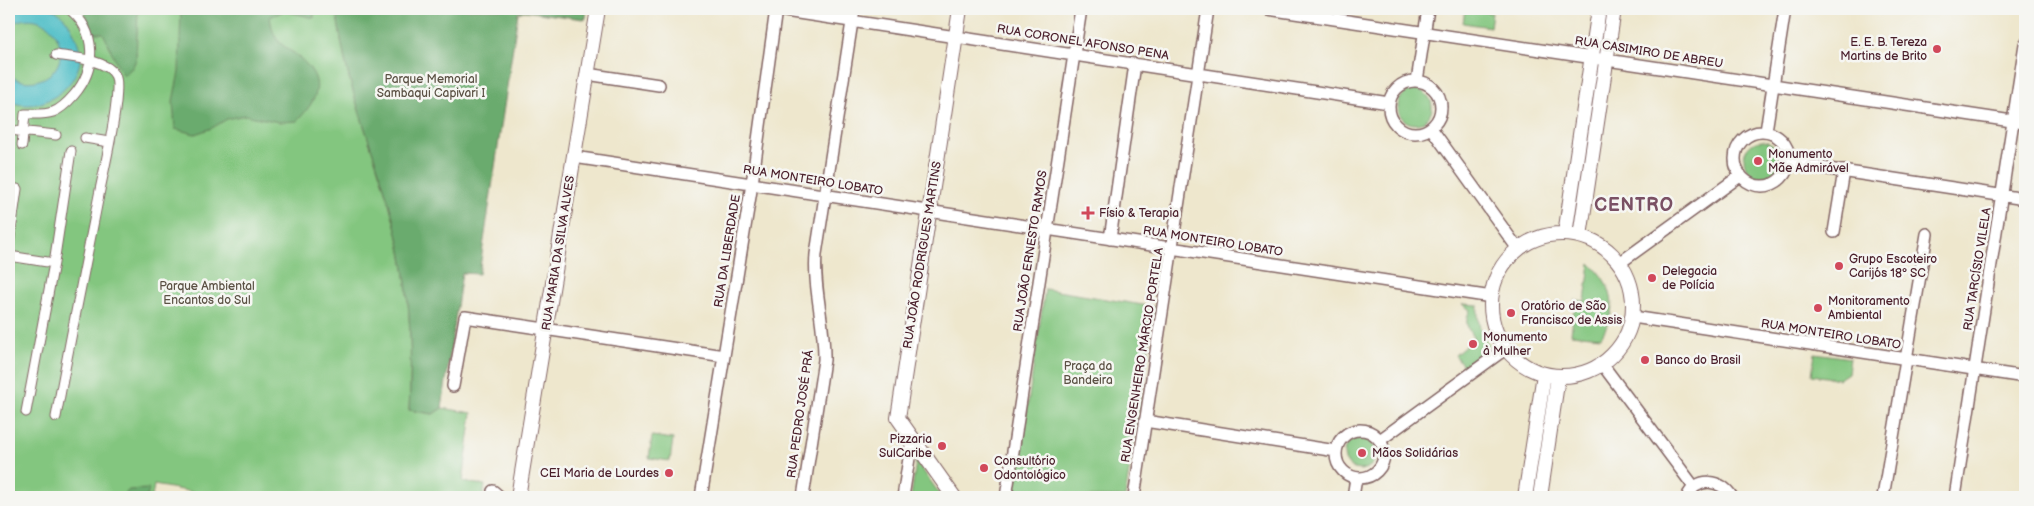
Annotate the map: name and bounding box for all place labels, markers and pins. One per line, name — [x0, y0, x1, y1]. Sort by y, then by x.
place label: E. E. B. Tereza Martins de Brito — [1840, 35, 1927, 64]
marker: E. E. B. Tereza Martins de Brito — [1931, 43, 1943, 55]
place label: Monumento Mãe Admirável — [1768, 147, 1849, 176]
marker: Monumento Mãe Admirável — [1752, 155, 1764, 167]
marker: Físio & Terapia — [1081, 206, 1095, 220]
place label: Físio & Terapia — [1099, 206, 1179, 221]
place label: Grupo Escoteiro Carijós 18º SC — [1849, 252, 1937, 281]
marker: Grupo Escoteiro Carijós 18º SC — [1833, 260, 1845, 272]
place label: Delegacia de Polícia — [1662, 264, 1717, 293]
marker: Delegacia de Polícia — [1646, 272, 1658, 284]
place label: Monitoramento Ambiental — [1828, 294, 1910, 323]
place label: Oratório de São Francisco de Assis — [1521, 299, 1622, 328]
marker: Monitoramento Ambiental — [1812, 302, 1824, 314]
marker: Oratório de São Francisco de Assis — [1505, 307, 1517, 319]
place label: Monumento à Mulher — [1483, 330, 1548, 359]
marker: Monumento à Mulher — [1467, 338, 1479, 350]
place label: Banco do Brasil — [1655, 353, 1741, 368]
marker: Banco do Brasil — [1639, 354, 1651, 366]
place label: Pizzaria SulCaribe — [879, 432, 932, 461]
marker: Pizzaria SulCaribe — [936, 440, 948, 452]
place label: Mãos Solidárias — [1372, 446, 1458, 461]
marker: Mãos Solidárias — [1356, 447, 1368, 459]
place label: Consultório Odontológico — [994, 454, 1066, 483]
marker: Consultório Odontológico — [978, 462, 990, 474]
place label: CEI Maria de Lourdes — [540, 466, 659, 481]
marker: CEI Maria de Lourdes — [663, 467, 675, 479]

